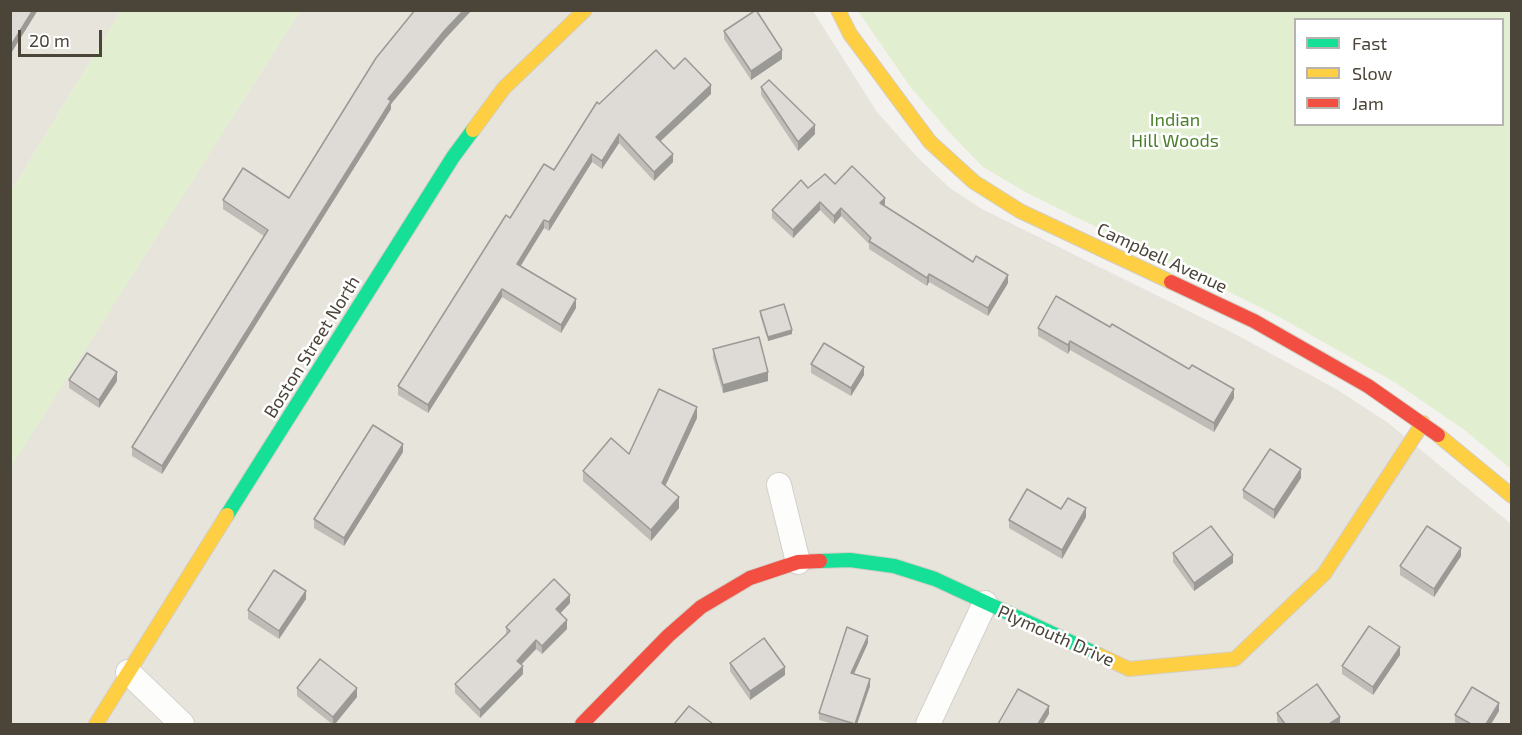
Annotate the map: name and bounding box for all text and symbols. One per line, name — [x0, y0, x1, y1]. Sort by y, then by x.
scale bar — [21, 18, 105, 56]
legend — [1294, 18, 1504, 126]
text: 20 m — [29, 29, 70, 51]
text: Fast — [1352, 32, 1387, 54]
text: Slow — [1352, 62, 1392, 84]
text: Jam — [1352, 92, 1384, 114]
park label: Indian Hill Woods — [1131, 109, 1219, 152]
street label: Campbell Avenue — [1093, 218, 1231, 298]
street label: Boston Street North — [260, 272, 364, 422]
street label: Plymouth Drive — [994, 601, 1118, 671]

